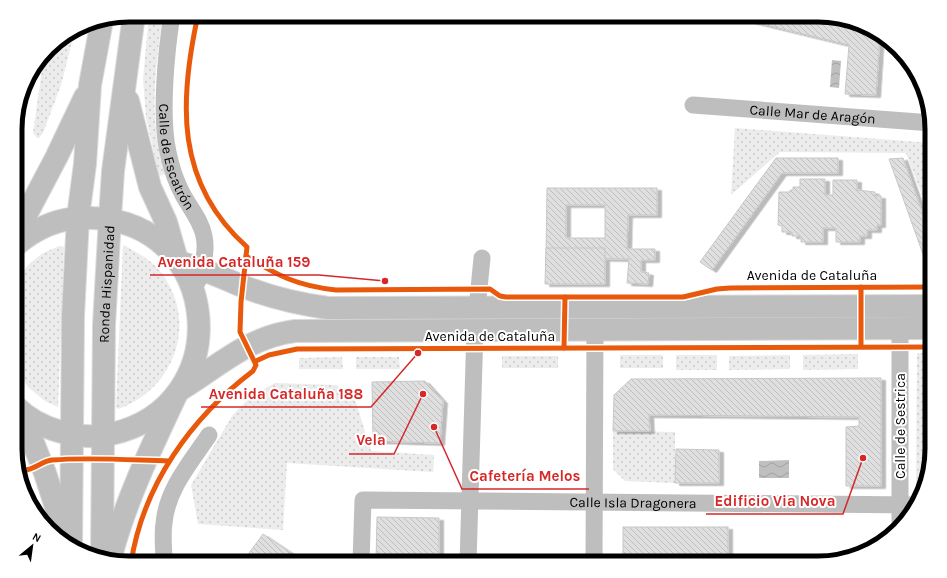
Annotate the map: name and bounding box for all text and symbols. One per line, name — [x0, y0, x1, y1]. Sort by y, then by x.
street label: Calle Mar de Aragón — [749, 101, 876, 127]
street label: Calle de Escatrón — [156, 104, 198, 213]
street label: Ronda Hispanidad — [95, 225, 118, 343]
callout: Avenida Cataluña 159 — [150, 248, 319, 275]
text: Avenida Cataluña 159 — [158, 253, 310, 271]
street label: Avenida de Cataluña — [747, 267, 877, 284]
street label: Avenida de Cataluña — [425, 328, 555, 345]
street label: Calle de Sestrica — [892, 373, 909, 479]
callout: Avenida Cataluña 188 — [201, 380, 371, 407]
text: Avenida Cataluña 188 — [209, 385, 363, 403]
callout: Vela — [349, 427, 394, 454]
text: Vela — [356, 431, 386, 449]
callout: Cafetería Melos — [462, 462, 589, 489]
text: Cafetería Melos — [469, 467, 581, 485]
callout: Edificio Via Nova — [706, 487, 843, 514]
text: Edificio Via Nova — [715, 492, 835, 510]
street label: Calle Isla Dragonera — [569, 493, 697, 512]
north arrow — [12, 526, 52, 566]
text: N — [30, 530, 43, 545]

